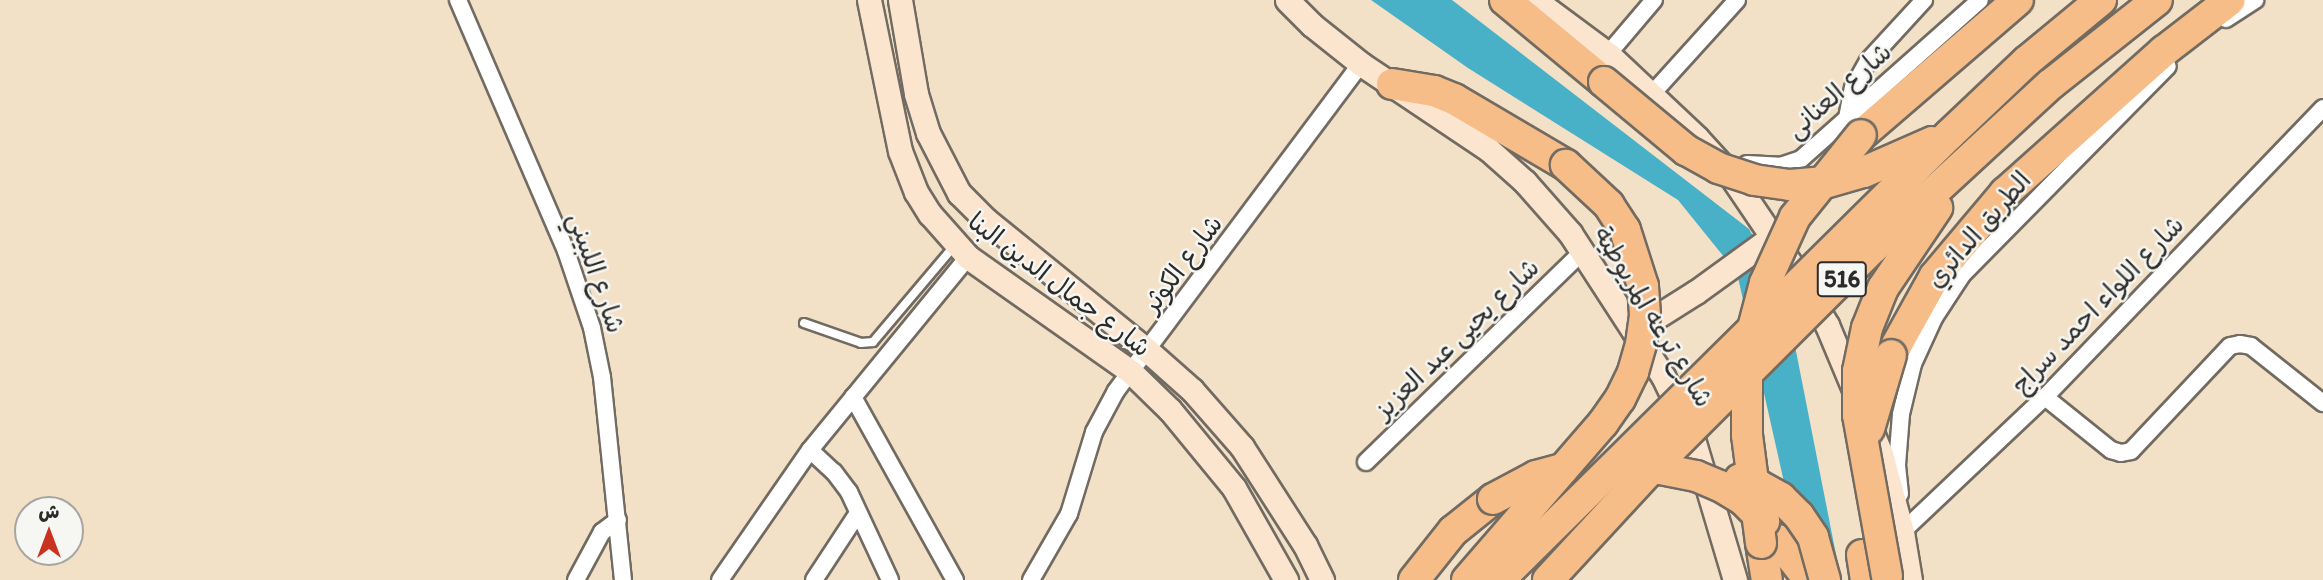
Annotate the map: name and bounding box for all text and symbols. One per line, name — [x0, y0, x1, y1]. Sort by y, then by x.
street label: شارع العنانى — [1780, 37, 1898, 145]
street label: الطريق الدائري — [1920, 165, 2038, 295]
street label: شارع جمال الدين البنا — [961, 206, 1157, 364]
street label: شارع اللبيني — [561, 209, 631, 337]
street label: شارع الكوثر — [1136, 209, 1230, 319]
street label: شارع اللواء احمد سراج — [2005, 210, 2191, 400]
street label: شارع ترعه المريوطية — [1587, 221, 1719, 413]
street label: شارع يحيى عبد العزيز — [1368, 252, 1546, 426]
road number: 516 — [1816, 258, 1868, 300]
north arrow — [14, 496, 84, 566]
text: ش — [39, 500, 59, 523]

